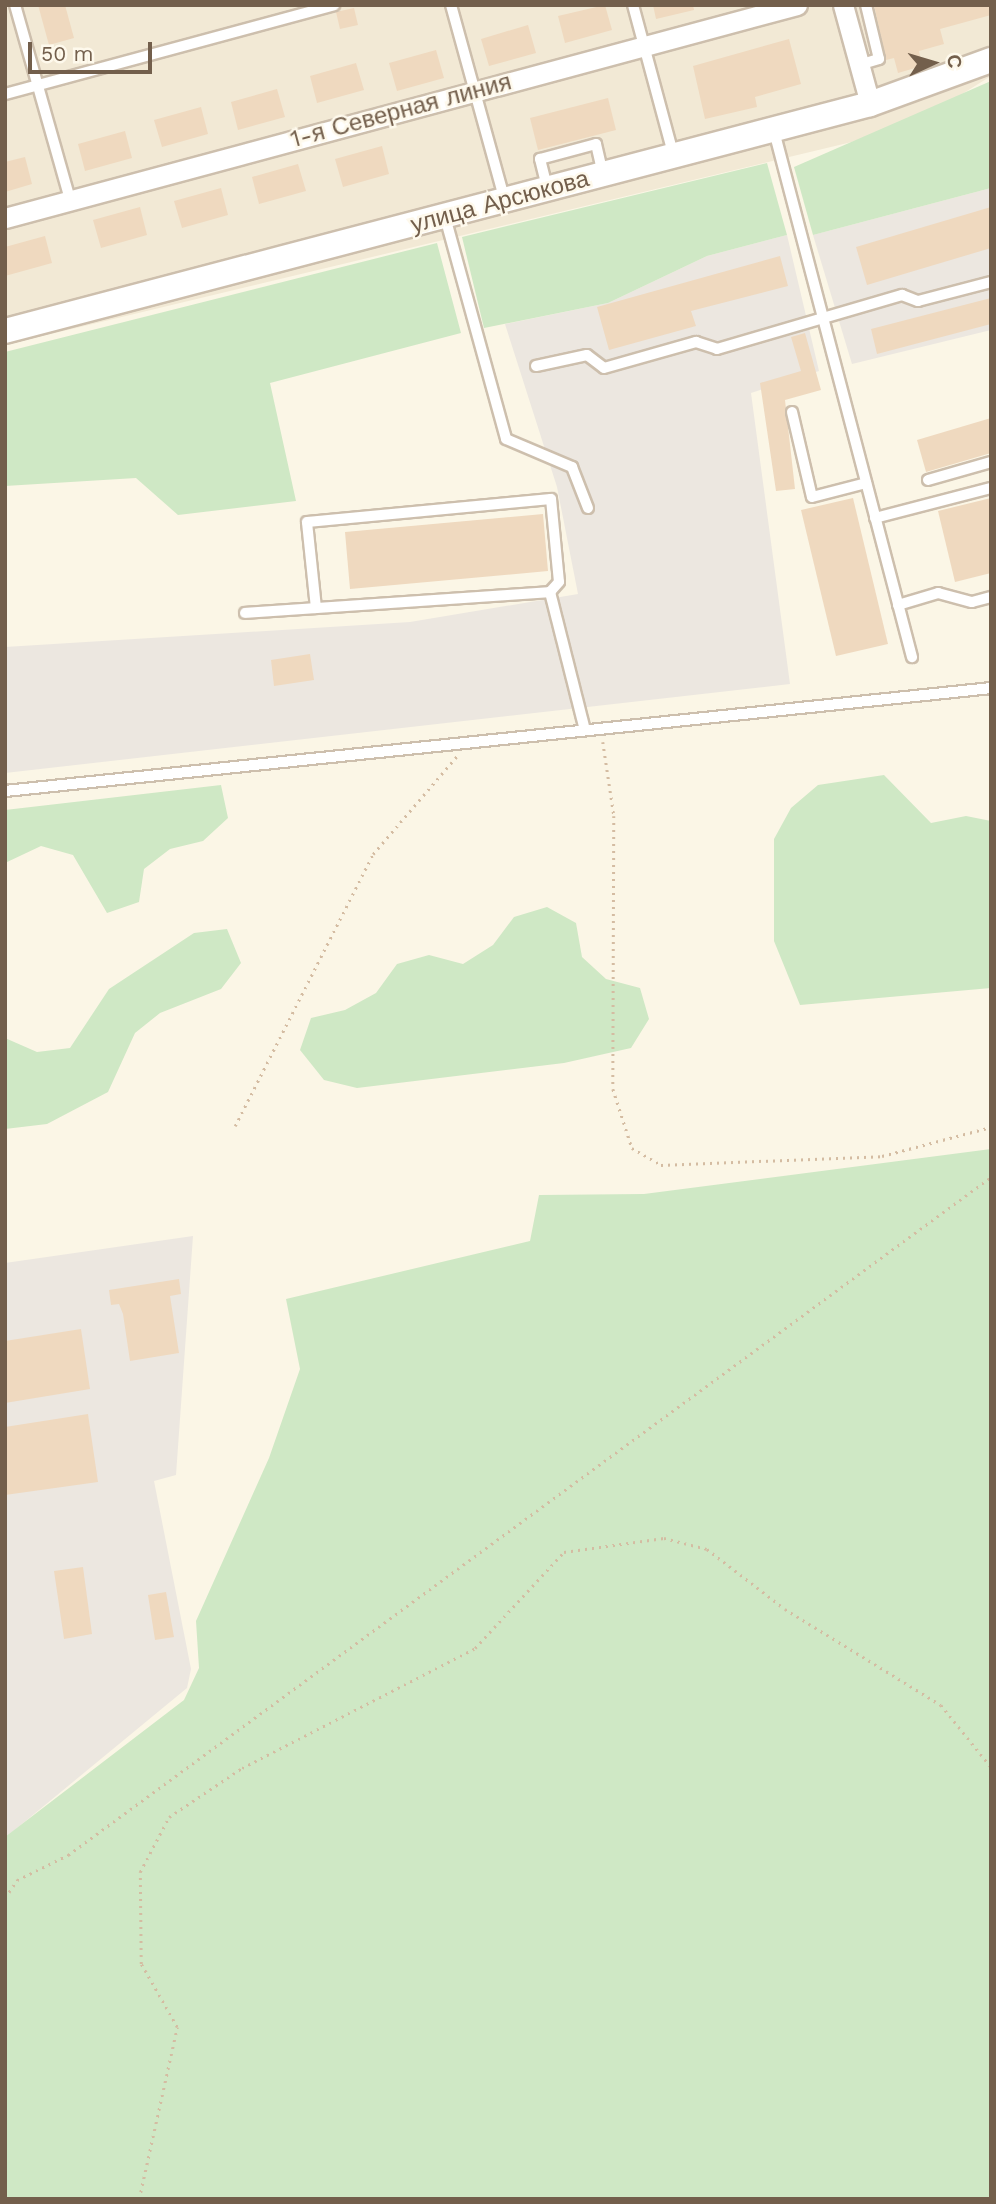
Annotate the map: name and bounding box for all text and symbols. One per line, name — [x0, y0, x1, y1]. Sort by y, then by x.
scale bar — [32, 28, 156, 72]
north arrow — [898, 28, 968, 98]
text: 50 m — [41, 41, 93, 66]
text: С — [942, 54, 966, 69]
street label: 1-я Северная линия — [287, 68, 515, 154]
street label: улица Арсюкова — [408, 164, 592, 240]

